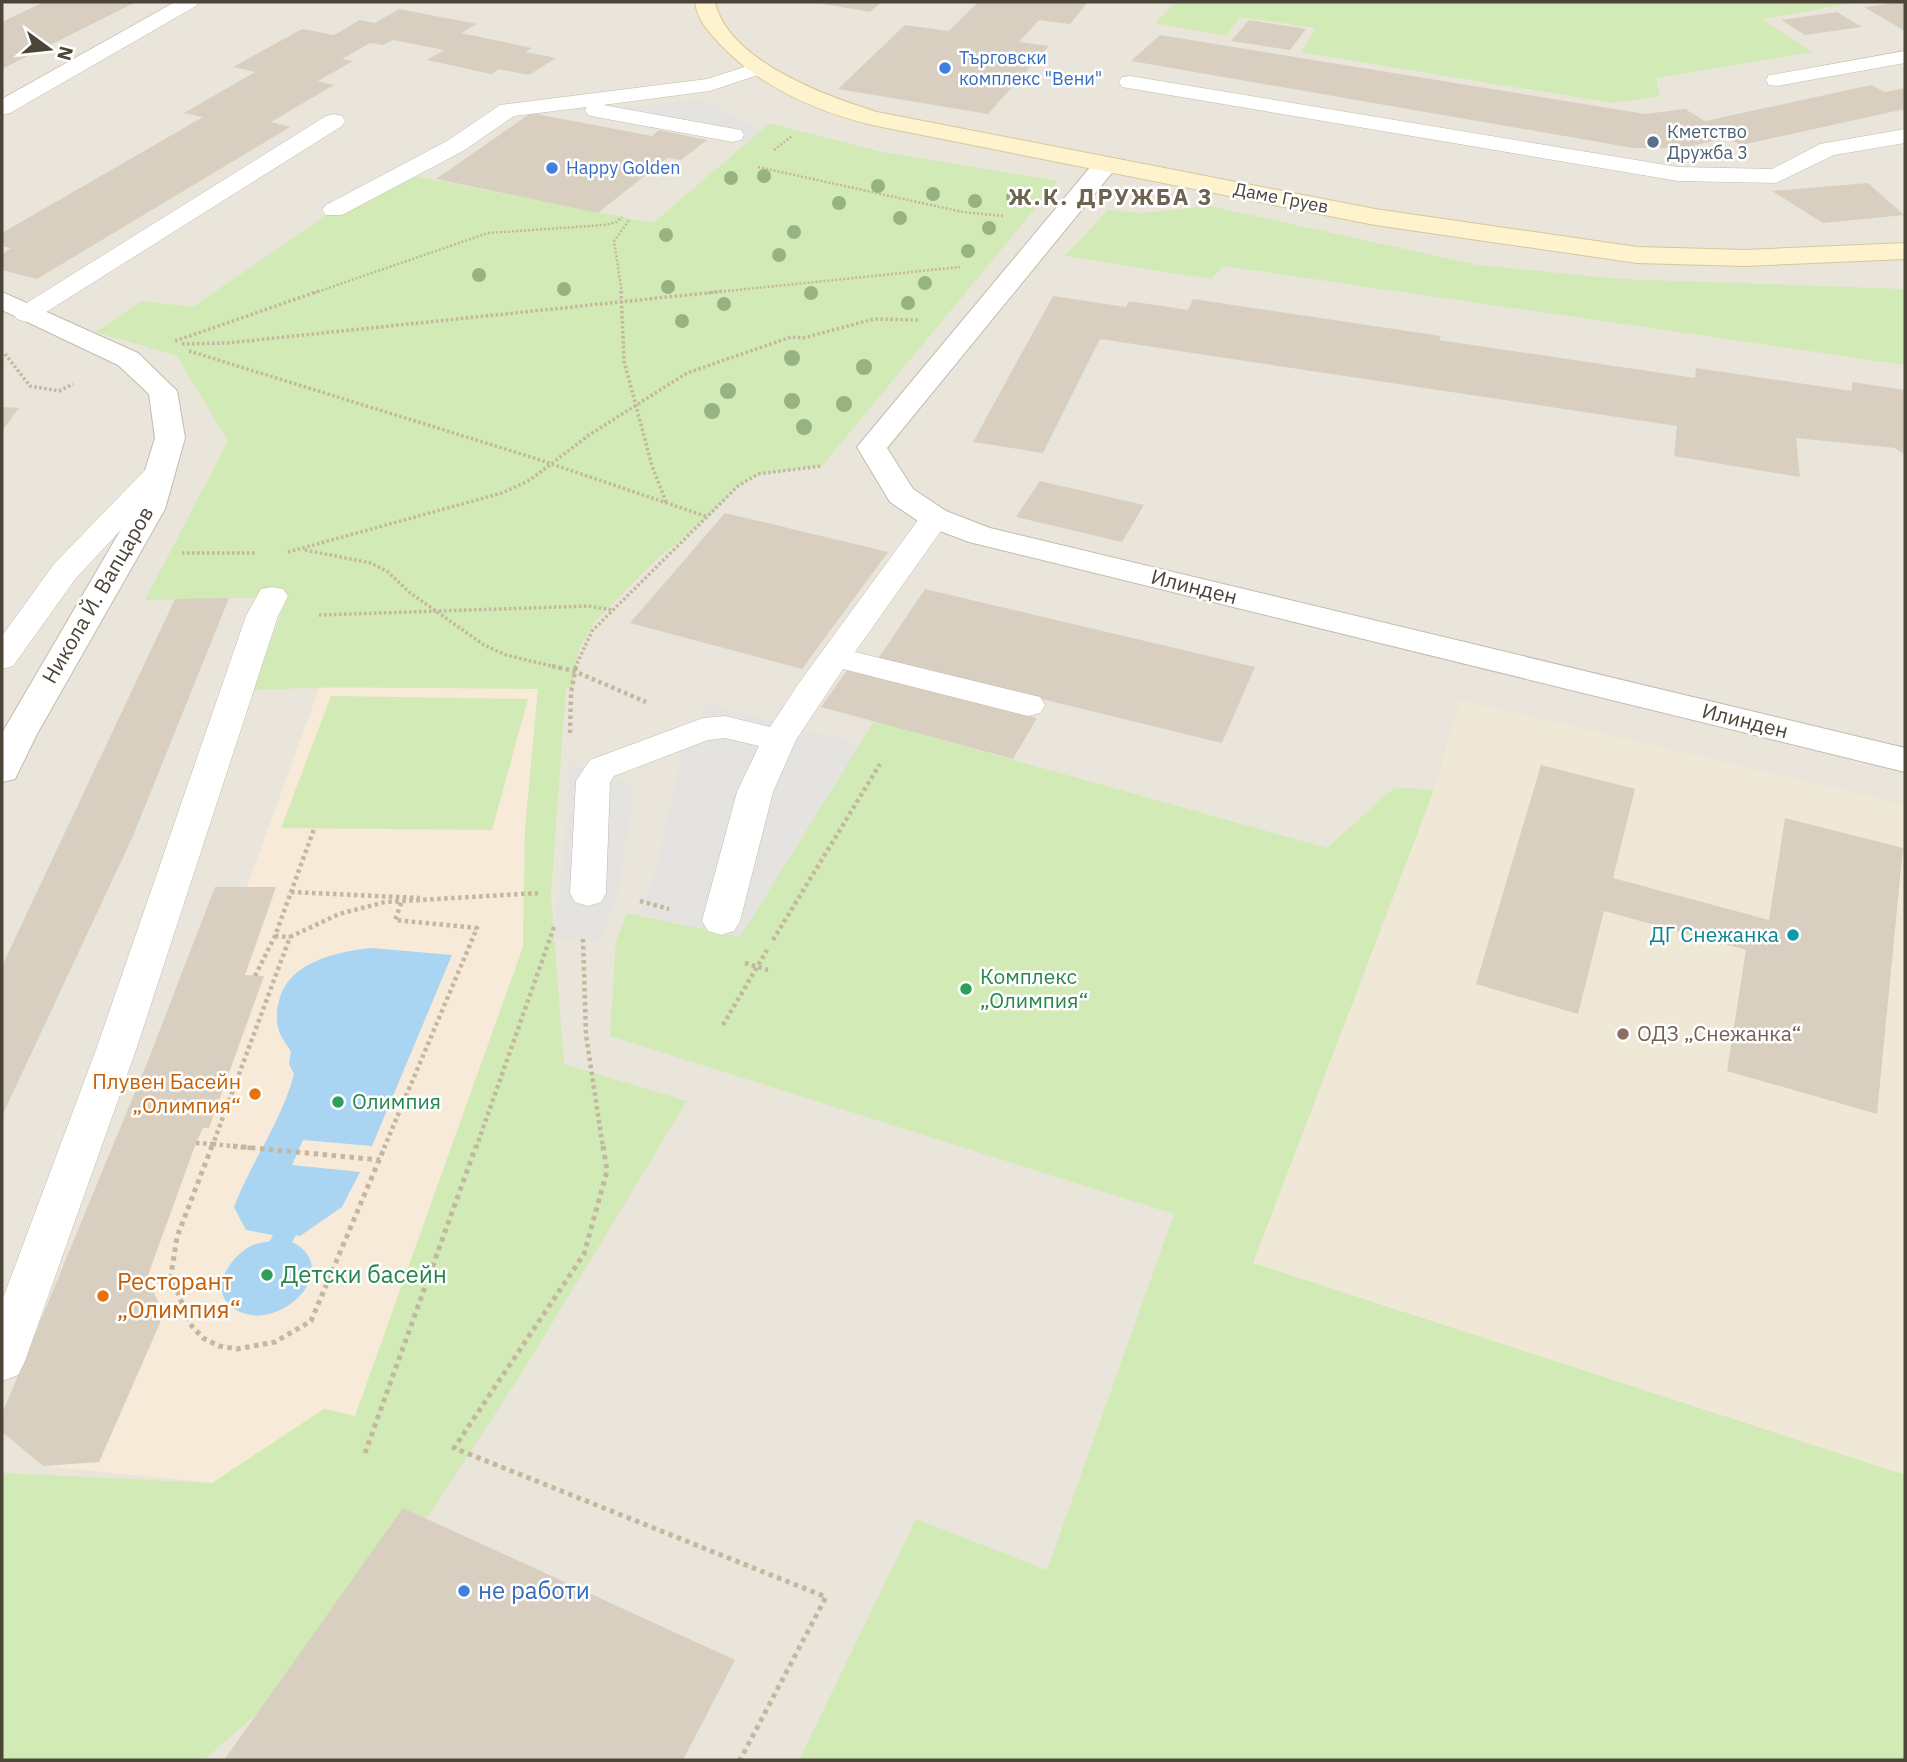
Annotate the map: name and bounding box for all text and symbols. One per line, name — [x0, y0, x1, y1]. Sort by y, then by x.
north arrow — [14, 14, 84, 84]
text: N — [52, 44, 79, 63]
place label: Търговски комплекс "Вени" — [959, 46, 1102, 90]
marker: Търговски комплекс "Вени" — [937, 60, 953, 76]
place label: Кметство Дружба 3 — [1667, 120, 1748, 164]
marker: Кметство Дружба 3 — [1645, 134, 1661, 150]
place label: Happy Golden — [566, 156, 680, 179]
marker: Happy Golden — [544, 160, 560, 176]
street label: Даме Груев — [1232, 177, 1330, 218]
district label: Ж.К. ДРУЖБА 3 — [1008, 181, 1214, 211]
street label: Никола Й. Вапцаров — [35, 501, 159, 688]
street label: Илинден — [1148, 562, 1240, 610]
street label: Илинден — [1699, 696, 1791, 744]
place label: ДГ Снежанка — [1650, 920, 1779, 948]
marker: ДГ Снежанка — [1785, 927, 1801, 943]
place label: Комплекс „Олимпия“ — [980, 962, 1088, 1014]
marker: Комплекс „Олимпия“ — [958, 981, 974, 997]
place label: ОДЗ „Снежанка“ — [1637, 1019, 1801, 1047]
marker: ОДЗ „Снежанка“ — [1615, 1026, 1631, 1042]
place label: Плувен Басейн „Олимпия“ — [92, 1067, 241, 1119]
marker: Плувен Басейн „Олимпия“ — [247, 1086, 263, 1102]
place label: Олимпия — [352, 1087, 441, 1115]
marker: Олимпия — [330, 1094, 346, 1110]
place label: Детски басейн — [281, 1258, 447, 1290]
place label: Ресторант „Олимпия“ — [117, 1265, 241, 1325]
marker: Детски басейн — [259, 1267, 275, 1283]
marker: Ресторант „Олимпия“ — [95, 1288, 111, 1304]
place label: не работи — [478, 1574, 590, 1606]
marker: не работи — [456, 1583, 472, 1599]

